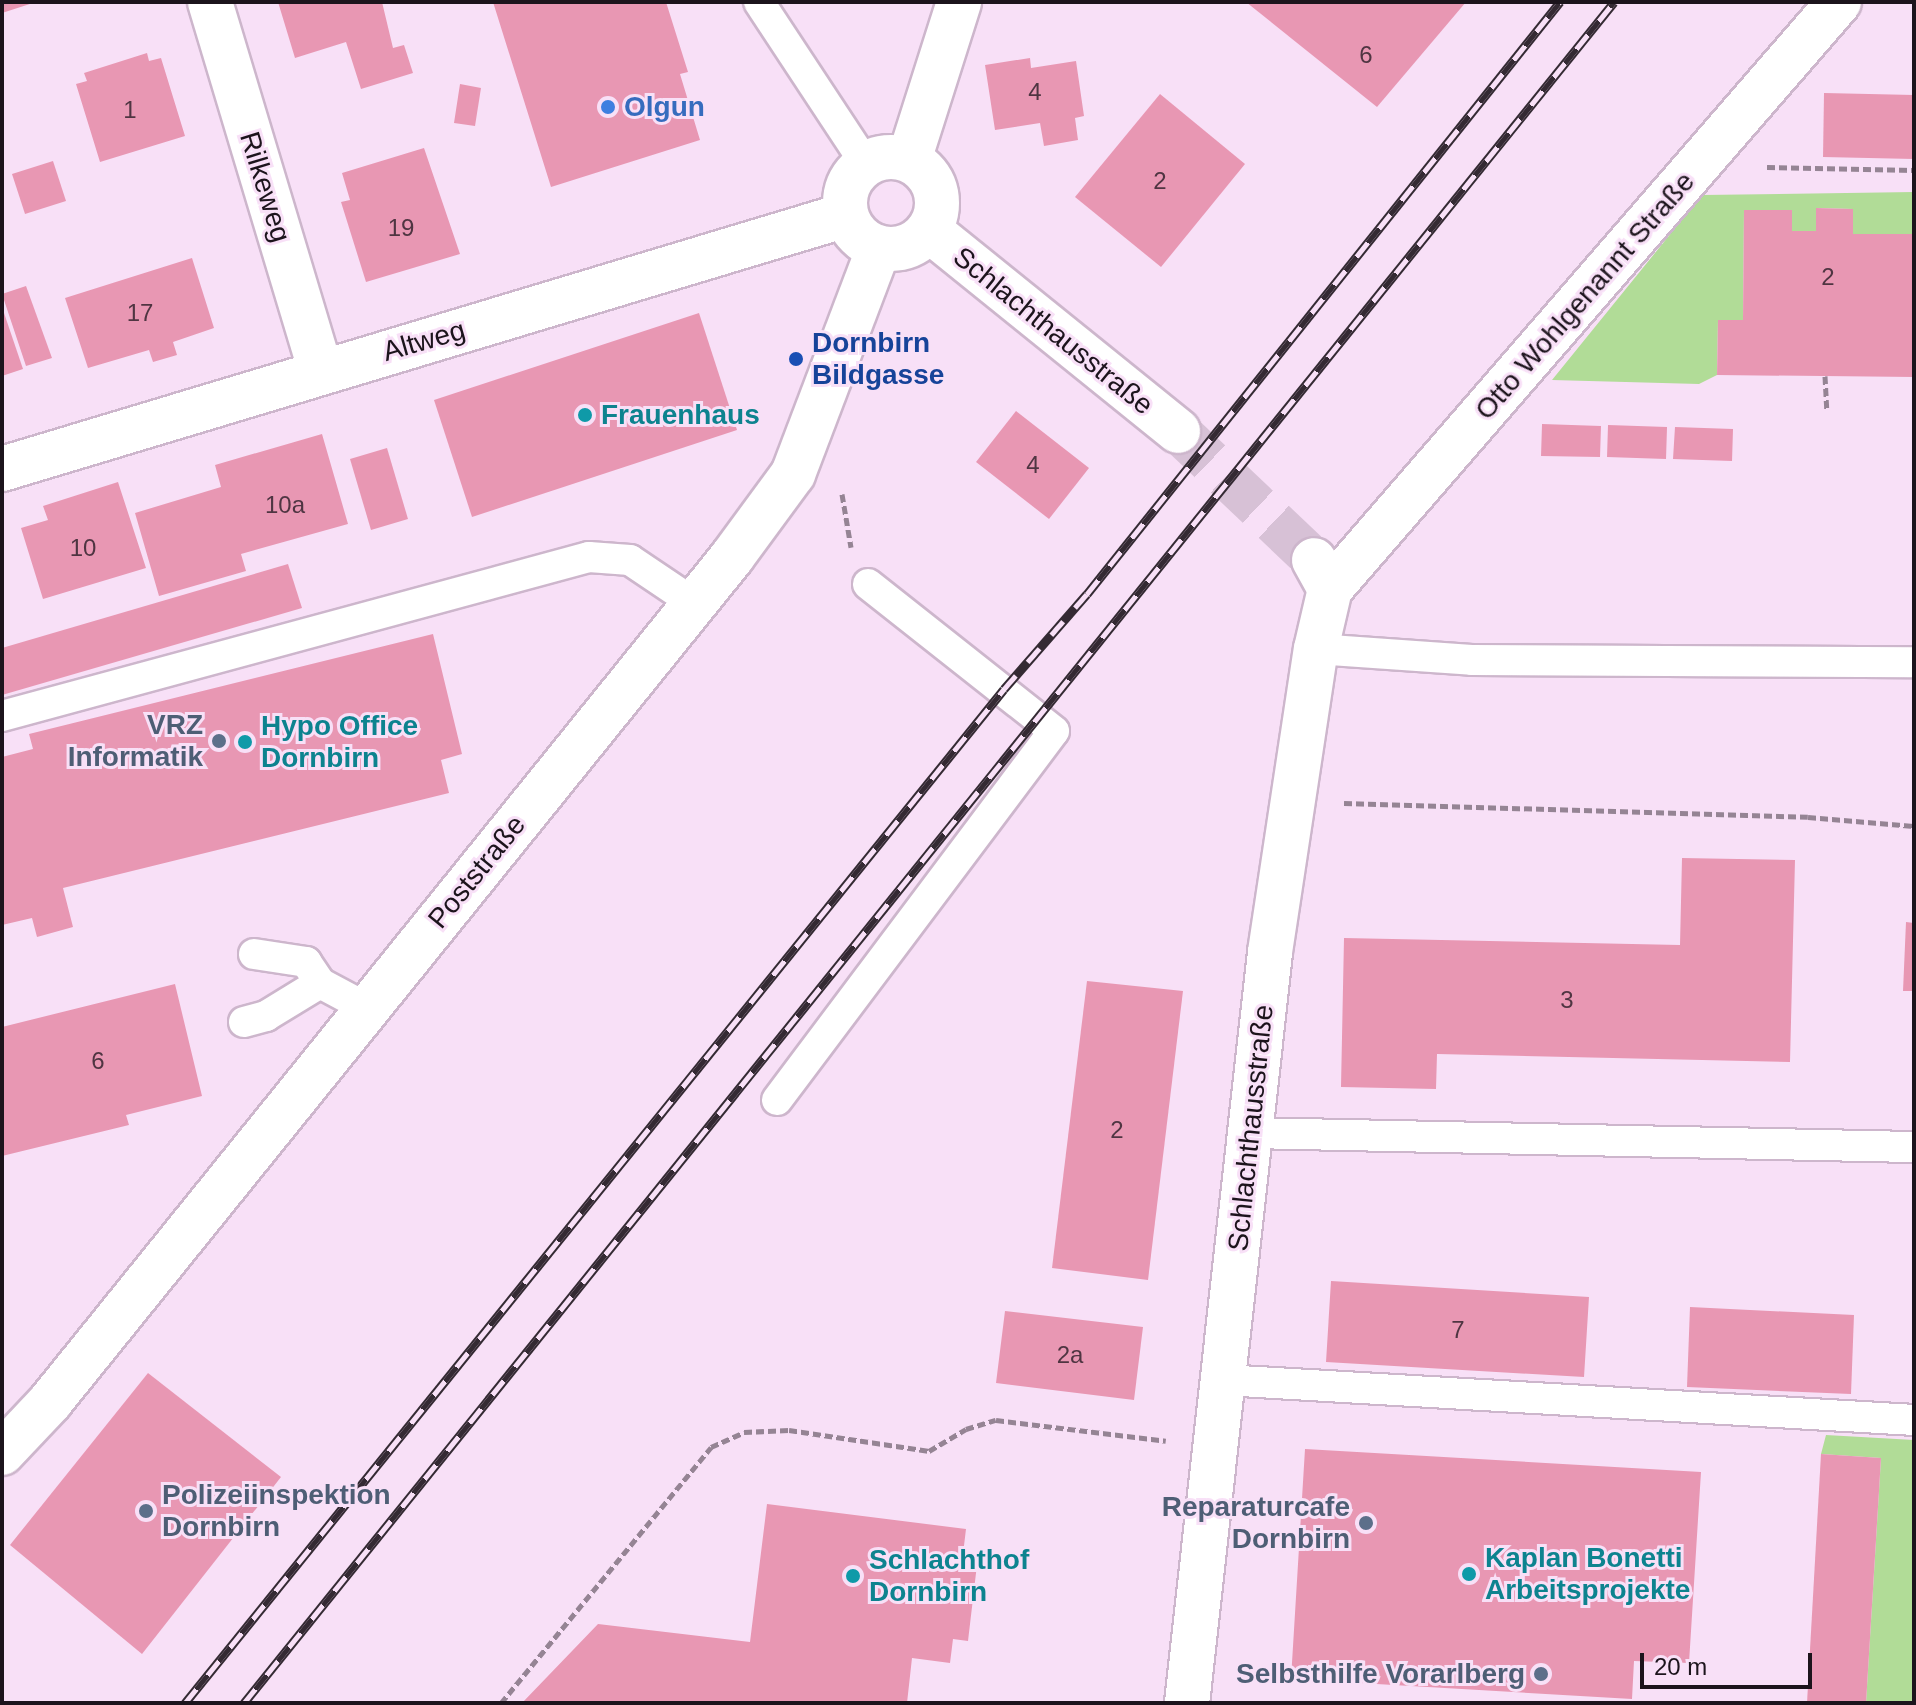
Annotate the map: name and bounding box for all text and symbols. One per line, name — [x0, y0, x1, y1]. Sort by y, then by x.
house number: 6 — [1359, 41, 1373, 69]
house number: 4 — [1028, 78, 1042, 106]
place label: Olgun — [624, 90, 705, 124]
house number: 1 — [123, 96, 137, 124]
marker: Olgun — [599, 98, 617, 116]
street label: Rilkeweg — [232, 128, 298, 246]
street label: Otto Wohlgenannt Straße — [1468, 165, 1702, 427]
house number: 2 — [1153, 167, 1167, 195]
house number: 19 — [388, 214, 414, 242]
street label: Schlachthausstraße — [946, 240, 1160, 422]
house number: 2 — [1821, 263, 1835, 291]
house number: 17 — [127, 299, 153, 327]
street label: Altweg — [379, 313, 469, 369]
place label: Dornbirn Bildgasse — [812, 326, 944, 392]
marker: Dornbirn Bildgasse — [787, 350, 805, 368]
place label: Frauenhaus — [601, 398, 760, 432]
marker: Frauenhaus — [576, 406, 594, 424]
house number: 4 — [1026, 451, 1040, 479]
house number: 10a — [265, 491, 305, 519]
house number: 10 — [70, 534, 96, 562]
place label: VRZ Informatik — [68, 708, 203, 774]
place label: Hypo Office Dornbirn — [261, 709, 418, 775]
marker: VRZ Informatik — [210, 732, 228, 750]
marker: Hypo Office Dornbirn — [236, 733, 254, 751]
street label: Poststraße — [421, 809, 533, 935]
house number: 3 — [1560, 986, 1574, 1014]
street label: Schlachthausstraße — [1221, 1003, 1281, 1253]
house number: 6 — [91, 1047, 105, 1075]
house number: 2 — [1110, 1116, 1124, 1144]
house number: 7 — [1451, 1316, 1465, 1344]
house number: 2a — [1057, 1341, 1083, 1369]
place label: Polizeiinspektion Dornbirn — [162, 1478, 391, 1544]
place label: Reparaturcafe Dornbirn — [1162, 1490, 1350, 1556]
marker: Polizeiinspektion Dornbirn — [137, 1502, 155, 1520]
marker: Reparaturcafe Dornbirn — [1357, 1514, 1375, 1532]
place label: Kaplan Bonetti Arbeitsprojekte — [1485, 1541, 1690, 1607]
place label: Schlachthof Dornbirn — [869, 1543, 1029, 1609]
marker: Kaplan Bonetti Arbeitsprojekte — [1460, 1565, 1478, 1583]
marker: Schlachthof Dornbirn — [844, 1567, 862, 1585]
scale bar — [1644, 1637, 1816, 1687]
text: 20 m — [1654, 1653, 1707, 1680]
place label: Selbsthilfe Vorarlberg — [1236, 1657, 1525, 1691]
marker: Selbsthilfe Vorarlberg — [1532, 1665, 1550, 1683]

